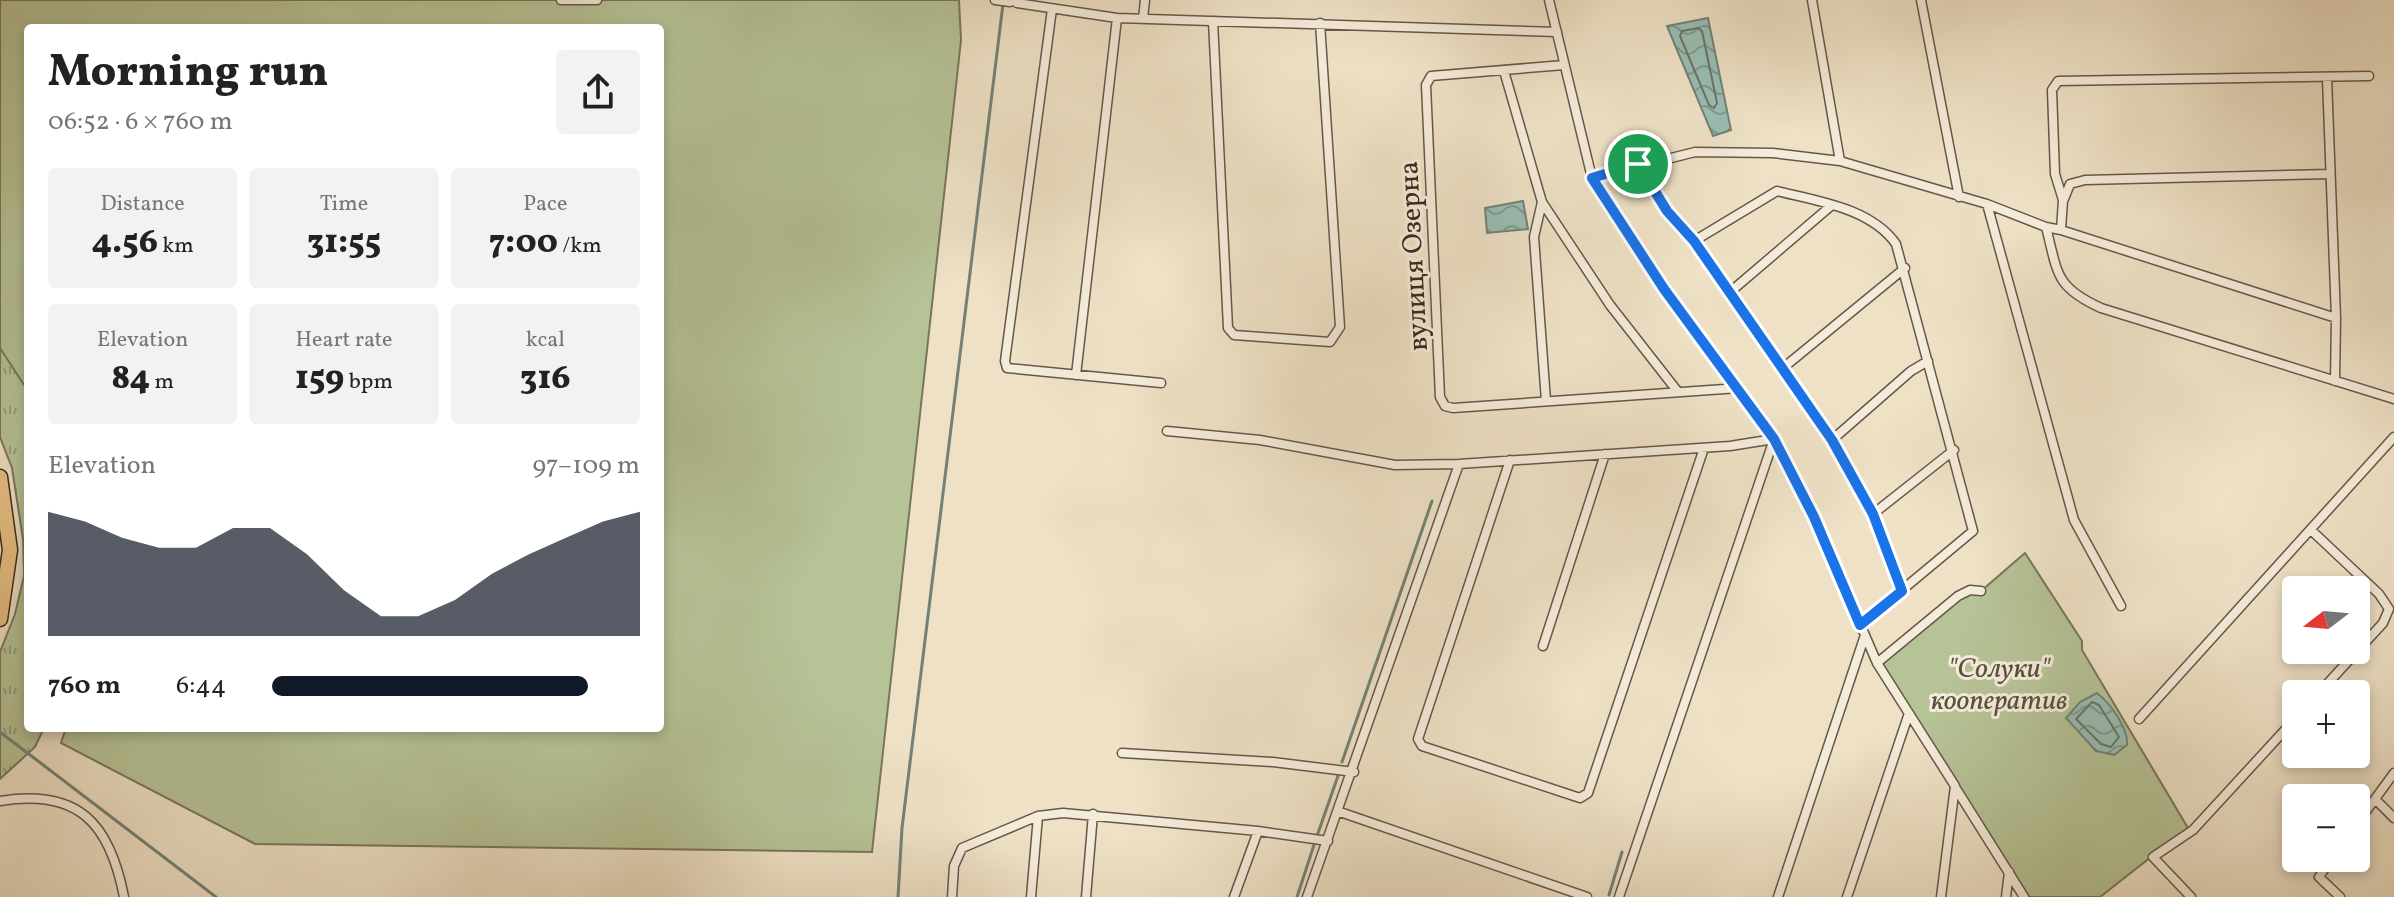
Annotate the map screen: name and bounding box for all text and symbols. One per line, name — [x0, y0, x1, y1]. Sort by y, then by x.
text: Morning run — [48, 43, 328, 104]
button: share — [556, 50, 640, 134]
text: 06:52 · 6 × 760 m — [48, 104, 233, 140]
pin — [1604, 130, 1672, 198]
icon: arrive — [1616, 142, 1660, 186]
street label: вулиця Озерна — [1390, 160, 1439, 352]
text: Distance — [101, 189, 185, 220]
text: Time — [320, 189, 368, 220]
text: Pace — [523, 189, 567, 220]
text: 4.56 — [92, 220, 158, 267]
text: 31:55 — [307, 220, 381, 267]
text: 7:00 — [489, 220, 558, 267]
text: km — [158, 231, 194, 262]
text: /km — [558, 231, 602, 262]
text: Elevation — [97, 325, 188, 356]
text: Heart rate — [295, 325, 393, 356]
text: kcal — [526, 325, 565, 356]
text: 84 — [111, 356, 150, 403]
text: 159 — [295, 356, 344, 403]
text: 316 — [520, 356, 571, 403]
text: m — [150, 367, 174, 398]
text: bpm — [344, 367, 393, 398]
text: Elevation — [48, 448, 156, 484]
text: 97–109 m — [533, 448, 640, 484]
north arrow — [2282, 576, 2370, 664]
map controls — [2282, 576, 2370, 872]
park label: "Солуки" кооператив — [1931, 650, 2067, 721]
text: 760 m — [48, 668, 121, 704]
text: 6:44 — [176, 668, 226, 704]
button: + — [2282, 680, 2370, 768]
button: − — [2282, 784, 2370, 872]

